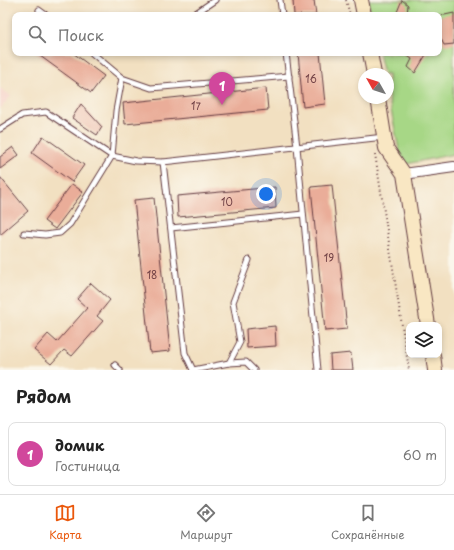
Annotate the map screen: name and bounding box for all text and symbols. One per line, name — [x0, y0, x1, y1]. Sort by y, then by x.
search box — [12, 12, 442, 56]
icon: search — [26, 23, 48, 45]
text: Поиск — [58, 23, 104, 46]
north arrow — [358, 68, 394, 104]
house number: 16 — [305, 71, 317, 86]
pin: 1 — [209, 72, 235, 105]
house number: 17 — [191, 98, 202, 113]
your location — [256, 184, 276, 204]
house number: 10 — [221, 194, 233, 209]
house number: 19 — [324, 250, 334, 265]
house number: 18 — [147, 267, 157, 282]
map controls — [406, 322, 442, 358]
button: layers — [406, 322, 442, 358]
text: Рядом — [16, 383, 71, 409]
text: домик — [55, 433, 104, 456]
text: 1 — [27, 445, 33, 464]
text: 60 m — [403, 445, 437, 464]
text: Гостиница — [55, 456, 120, 475]
tab: Карта — [49, 502, 82, 543]
tab: Маршрут — [180, 502, 232, 543]
tab: Сохранённые — [331, 502, 405, 543]

